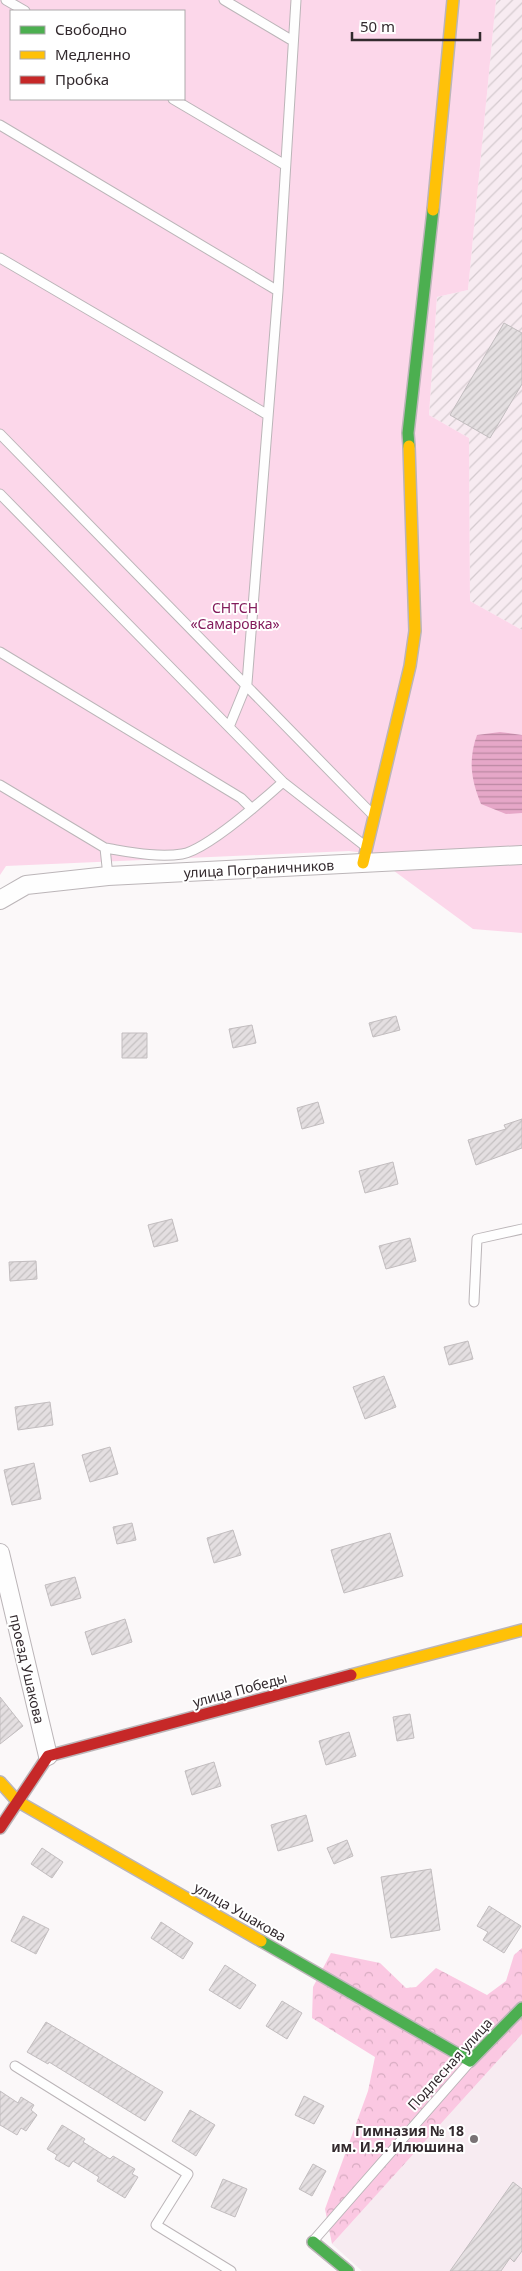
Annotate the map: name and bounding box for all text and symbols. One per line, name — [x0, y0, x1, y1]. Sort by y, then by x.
legend — [10, 10, 185, 100]
scale bar — [352, 10, 480, 42]
text: 50 m — [360, 16, 395, 36]
text: Свободно — [55, 19, 127, 39]
text: Медленно — [55, 44, 131, 64]
text: Пробка — [55, 69, 109, 89]
park label: СНТСН «Самаровка» — [190, 598, 280, 633]
street label: улица Пограничников — [183, 855, 335, 882]
street label: проезд Ушакова — [6, 1612, 49, 1726]
street label: улица Победы — [191, 1668, 289, 1711]
street label: улица Ушакова — [191, 1878, 290, 1946]
street label: Подлесная улица — [403, 2013, 496, 2114]
place label: Гимназия № 18 им. И.Я. Илюшина — [331, 2121, 464, 2156]
marker: Гимназия № 18 им. И.Я. Илюшина — [468, 2133, 480, 2145]

